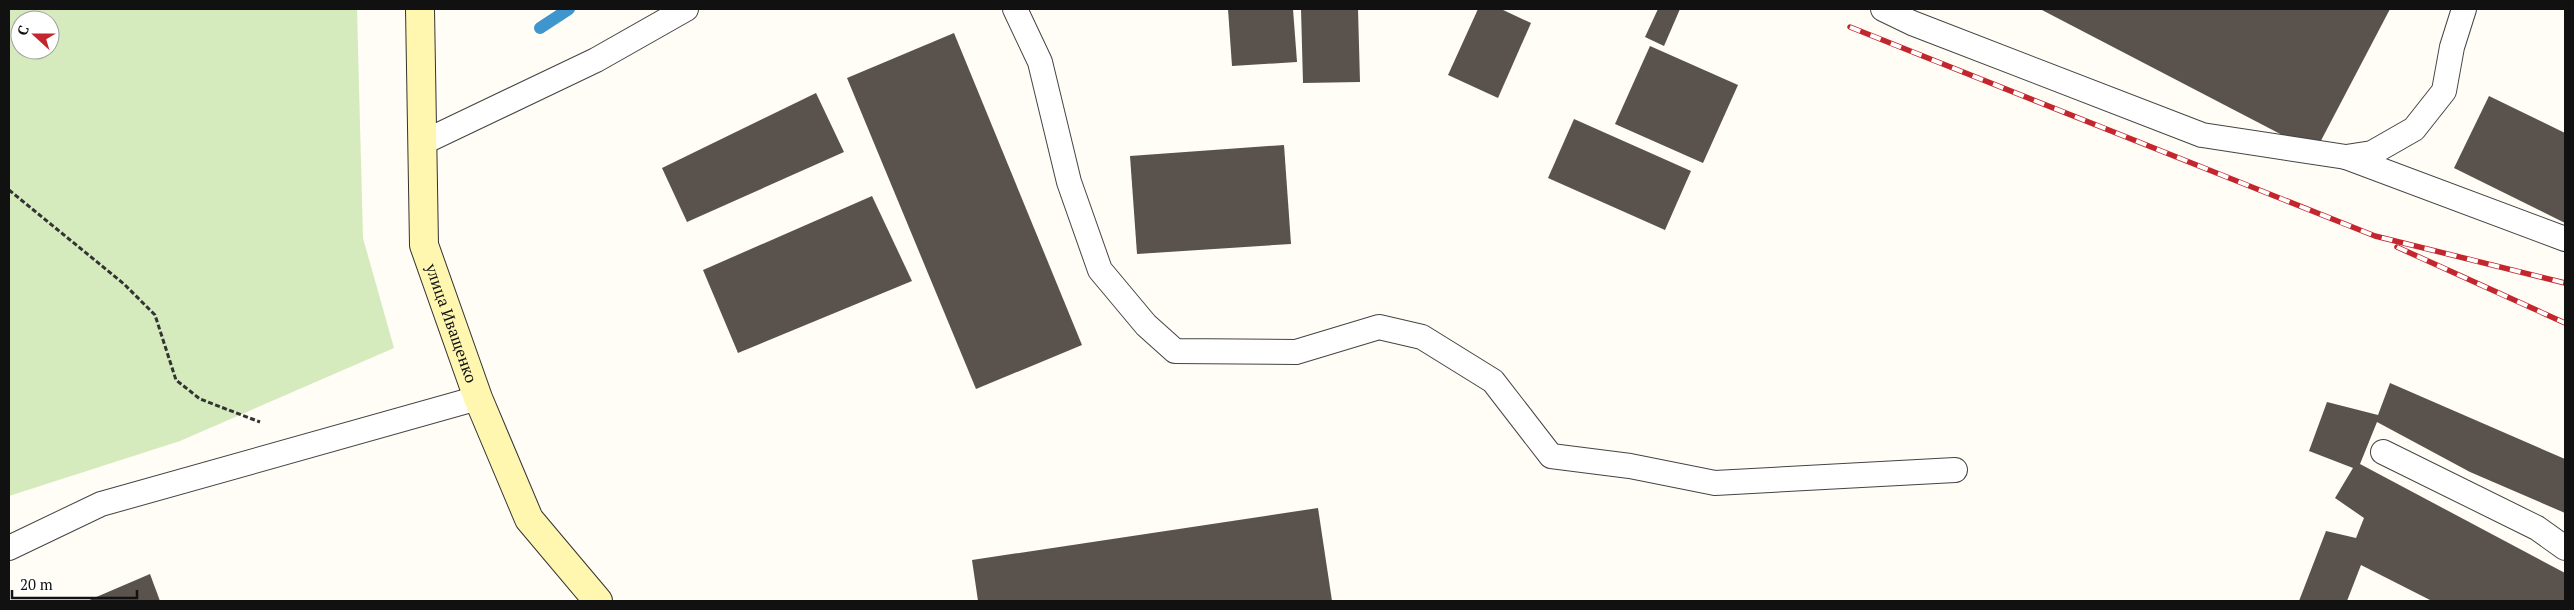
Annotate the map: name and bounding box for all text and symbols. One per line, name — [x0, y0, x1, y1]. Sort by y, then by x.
north arrow — [10, 10, 60, 60]
text: С — [12, 22, 33, 38]
street label: улица Иващенко — [420, 260, 483, 386]
scale bar — [12, 568, 138, 600]
text: 20 m — [20, 574, 53, 594]

